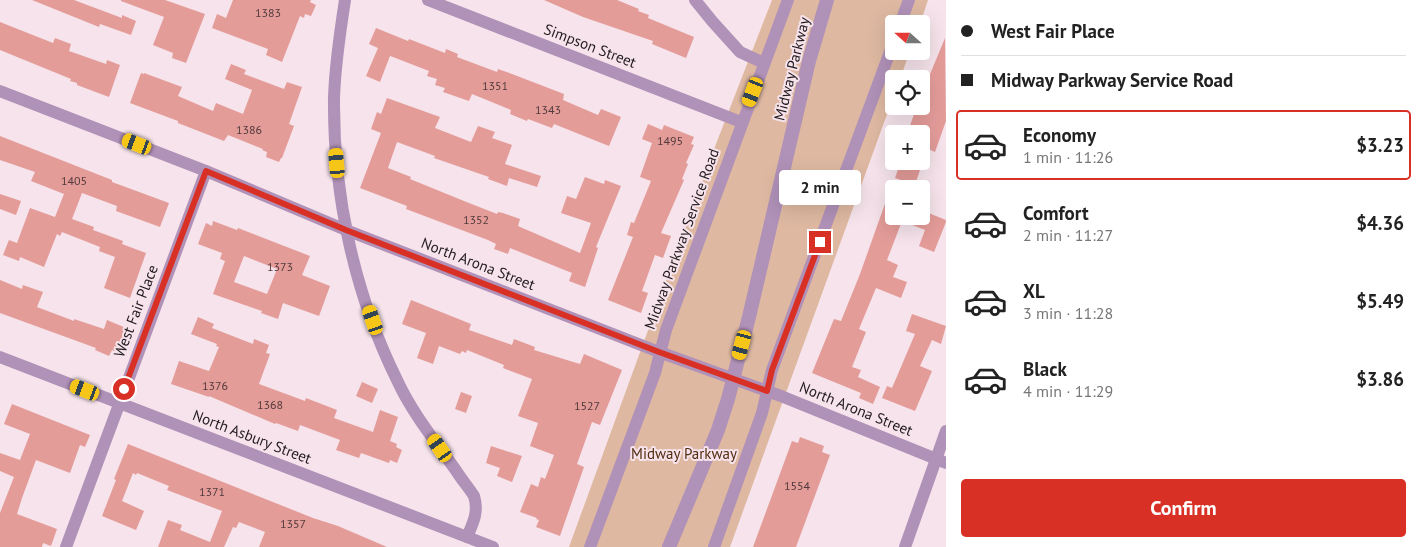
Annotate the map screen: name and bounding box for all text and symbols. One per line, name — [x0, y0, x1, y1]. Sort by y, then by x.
house number: 1383 — [255, 5, 281, 20]
street label: Midway Parkway — [769, 15, 814, 123]
north arrow — [885, 15, 930, 60]
map controls — [885, 15, 930, 225]
street label: Simpson Street — [541, 19, 639, 72]
text: West Fair Place — [991, 19, 1115, 43]
text: Midway Parkway Service Road — [991, 68, 1233, 92]
button: locate — [885, 70, 930, 115]
car — [740, 75, 765, 109]
house number: 1351 — [482, 78, 508, 93]
house number: 1343 — [535, 102, 561, 117]
house number: 1386 — [236, 122, 262, 137]
icon: car — [963, 123, 1008, 168]
text: Economy — [1023, 123, 1096, 147]
button: + — [885, 125, 930, 170]
car — [120, 132, 153, 156]
house number: 1495 — [657, 133, 683, 148]
text: $3.23 — [1356, 133, 1404, 157]
street label: Midway Parkway Service Road — [640, 146, 723, 332]
car — [328, 147, 345, 179]
text: 1 min · 11:26 — [1023, 147, 1113, 167]
callout: 2 min — [779, 170, 861, 204]
house number: 1405 — [61, 173, 87, 188]
text: 2 min — [800, 177, 840, 197]
button: − — [885, 180, 930, 225]
icon: car — [963, 201, 1008, 246]
text: Comfort — [1023, 201, 1089, 225]
text: $4.36 — [1356, 211, 1404, 235]
house number: 1352 — [463, 212, 489, 227]
text: 2 min · 11:27 — [1023, 225, 1113, 245]
route end — [809, 231, 831, 253]
street label: North Arona Street — [419, 233, 538, 294]
house number: 1373 — [267, 259, 293, 274]
street label: West Fair Place — [109, 262, 162, 360]
icon: car — [963, 279, 1008, 324]
text: XL — [1023, 279, 1045, 303]
text: $5.49 — [1356, 289, 1404, 313]
car — [361, 303, 384, 337]
text: 3 min · 11:28 — [1023, 303, 1113, 323]
car — [730, 329, 753, 361]
icon: car — [963, 357, 1008, 402]
text: Black — [1023, 357, 1067, 381]
text: $3.86 — [1356, 367, 1404, 391]
street label: North Arona Street — [797, 377, 916, 440]
car — [68, 378, 101, 402]
route start — [113, 378, 135, 400]
house number: 1376 — [202, 378, 228, 393]
text: 4 min · 11:29 — [1023, 381, 1113, 401]
house number: 1368 — [257, 397, 283, 412]
house number: 1527 — [574, 398, 600, 413]
street label: North Asbury Street — [190, 405, 314, 468]
car — [425, 431, 454, 465]
park label: Midway Parkway — [631, 444, 737, 463]
house number: 1554 — [784, 478, 811, 493]
button: Confirm — [961, 479, 1406, 537]
house number: 1371 — [199, 484, 225, 499]
house number: 1357 — [280, 516, 306, 531]

